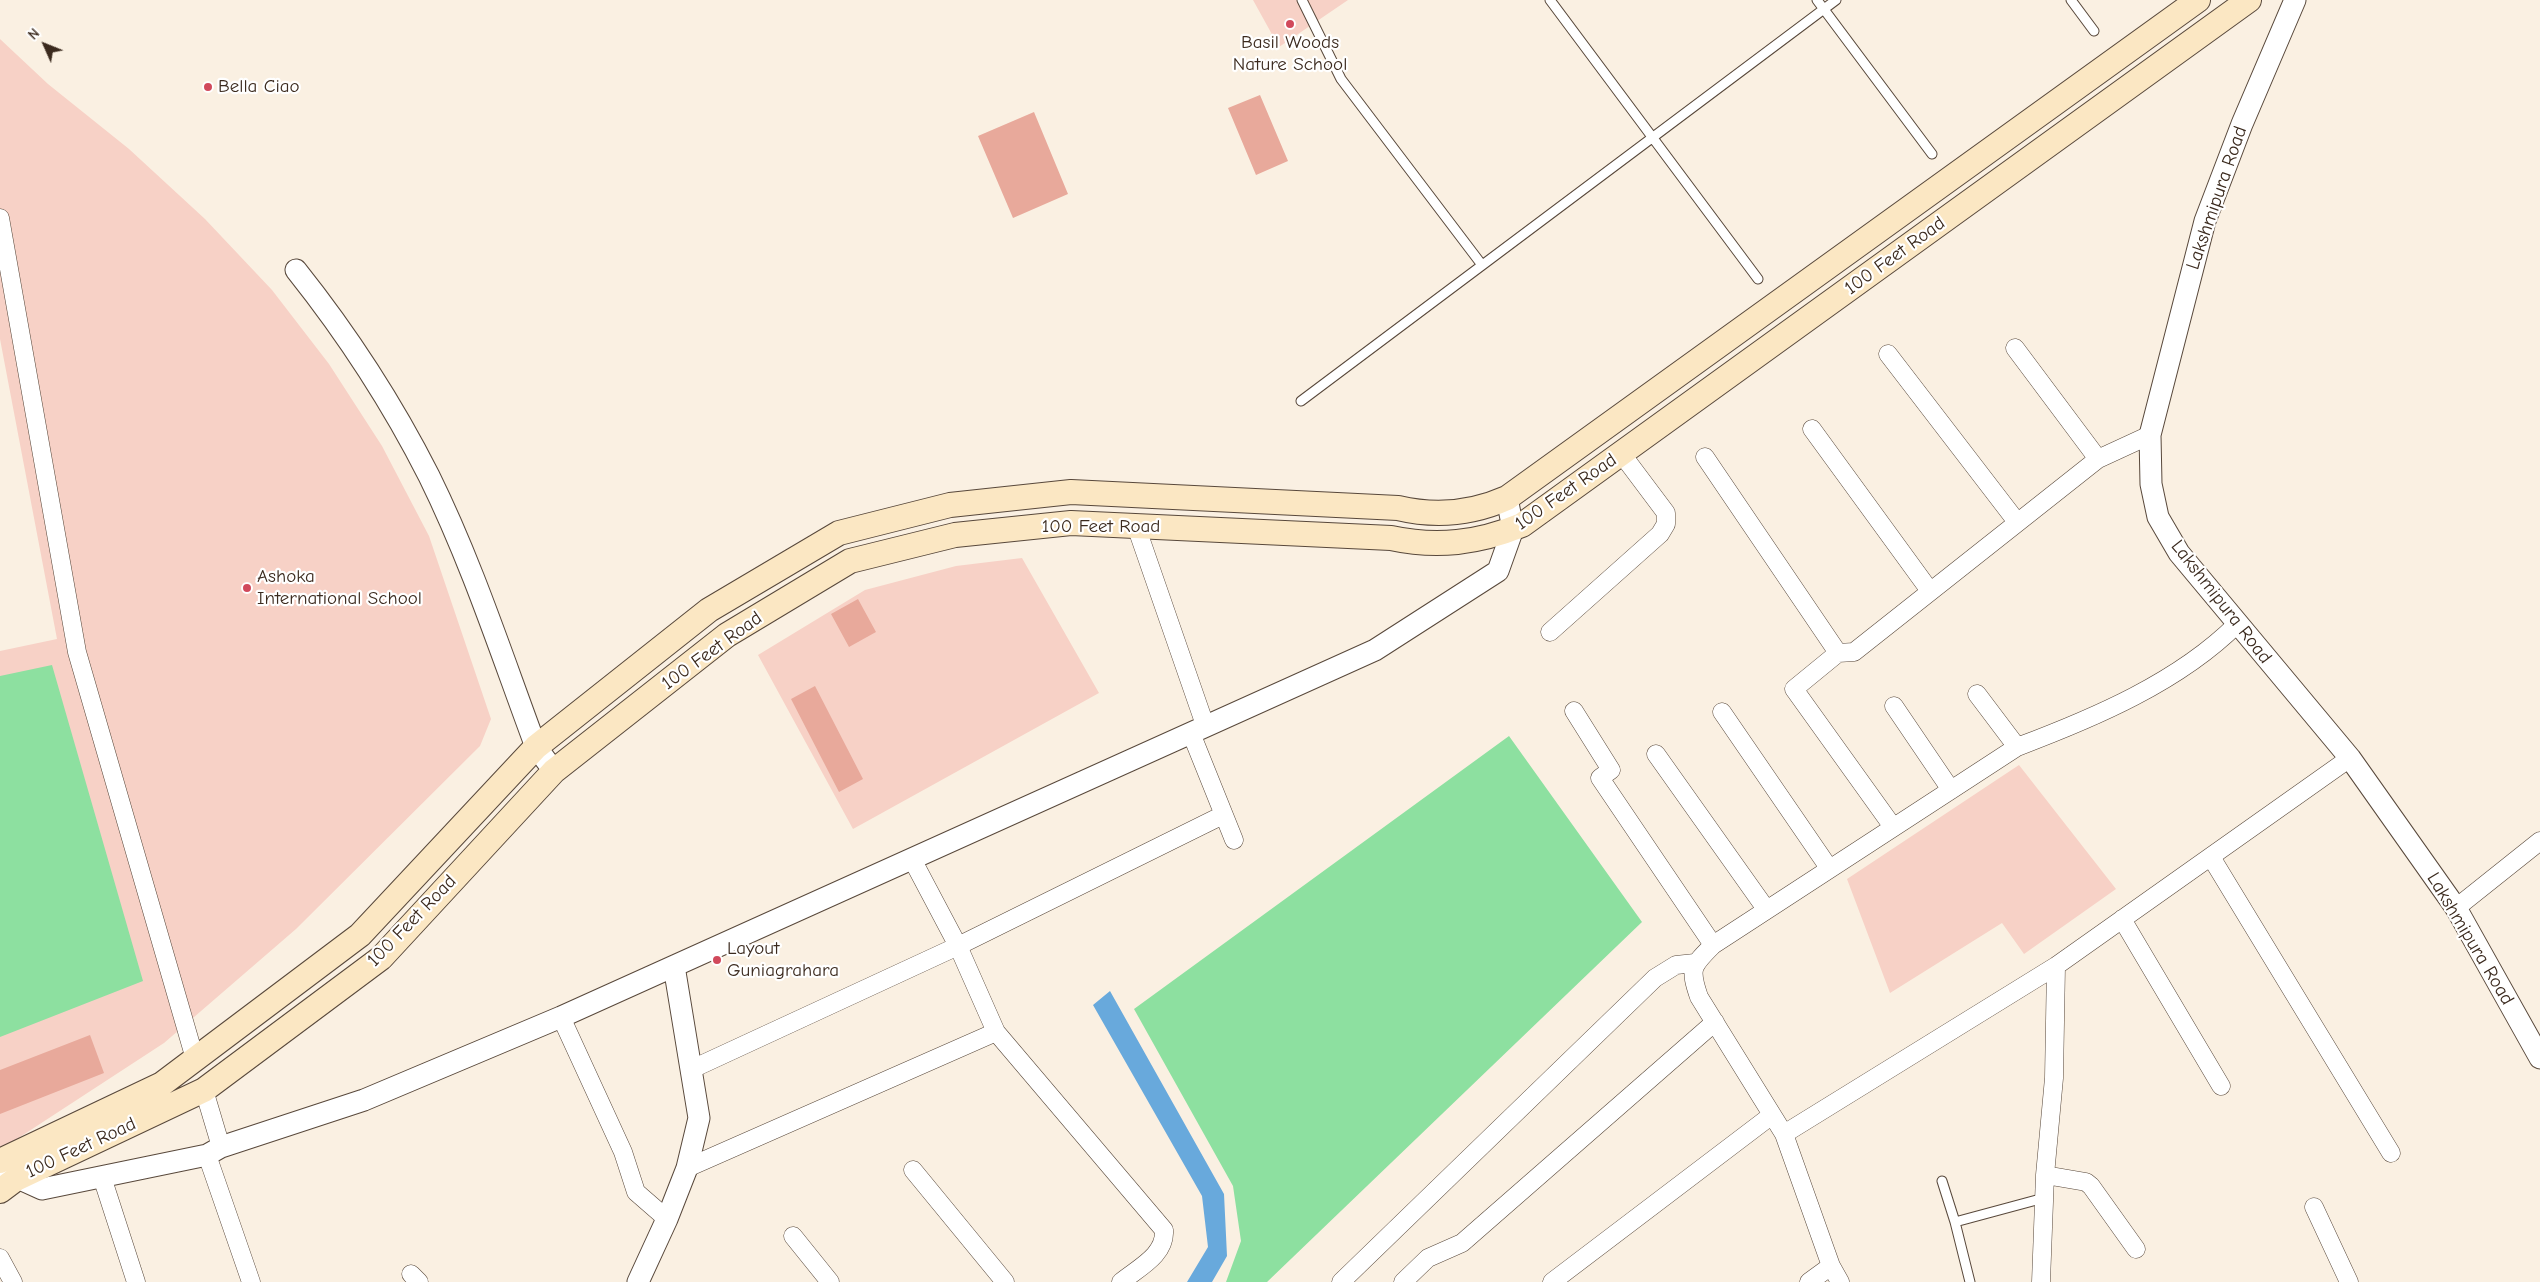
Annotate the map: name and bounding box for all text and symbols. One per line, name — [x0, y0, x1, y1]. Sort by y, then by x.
marker: Basil Woods Nature School — [1284, 18, 1296, 30]
north arrow — [20, 20, 70, 70]
text: N — [25, 25, 43, 43]
place label: Basil Woods Nature School — [1233, 32, 1347, 76]
place label: Bella Ciao — [218, 76, 300, 98]
marker: Bella Ciao — [202, 81, 214, 93]
street label: Lakshmipura Road — [2182, 123, 2252, 273]
street label: 100 Feet Road — [1840, 212, 1950, 300]
street label: 100 Feet Road — [1511, 449, 1621, 535]
street label: 100 Feet Road — [1042, 516, 1160, 538]
street label: Lakshmipura Road — [2166, 536, 2276, 668]
place label: Ashoka International School — [257, 566, 422, 610]
marker: Ashoka International School — [241, 582, 253, 594]
street label: 100 Feet Road — [657, 607, 767, 695]
street label: Lakshmipura Road — [2421, 869, 2519, 1009]
street label: 100 Feet Road — [363, 870, 461, 972]
place label: Layout Guniagrahara — [727, 938, 839, 982]
marker: Layout Guniagrahara — [711, 954, 723, 966]
street label: 100 Feet Road — [22, 1113, 140, 1183]

